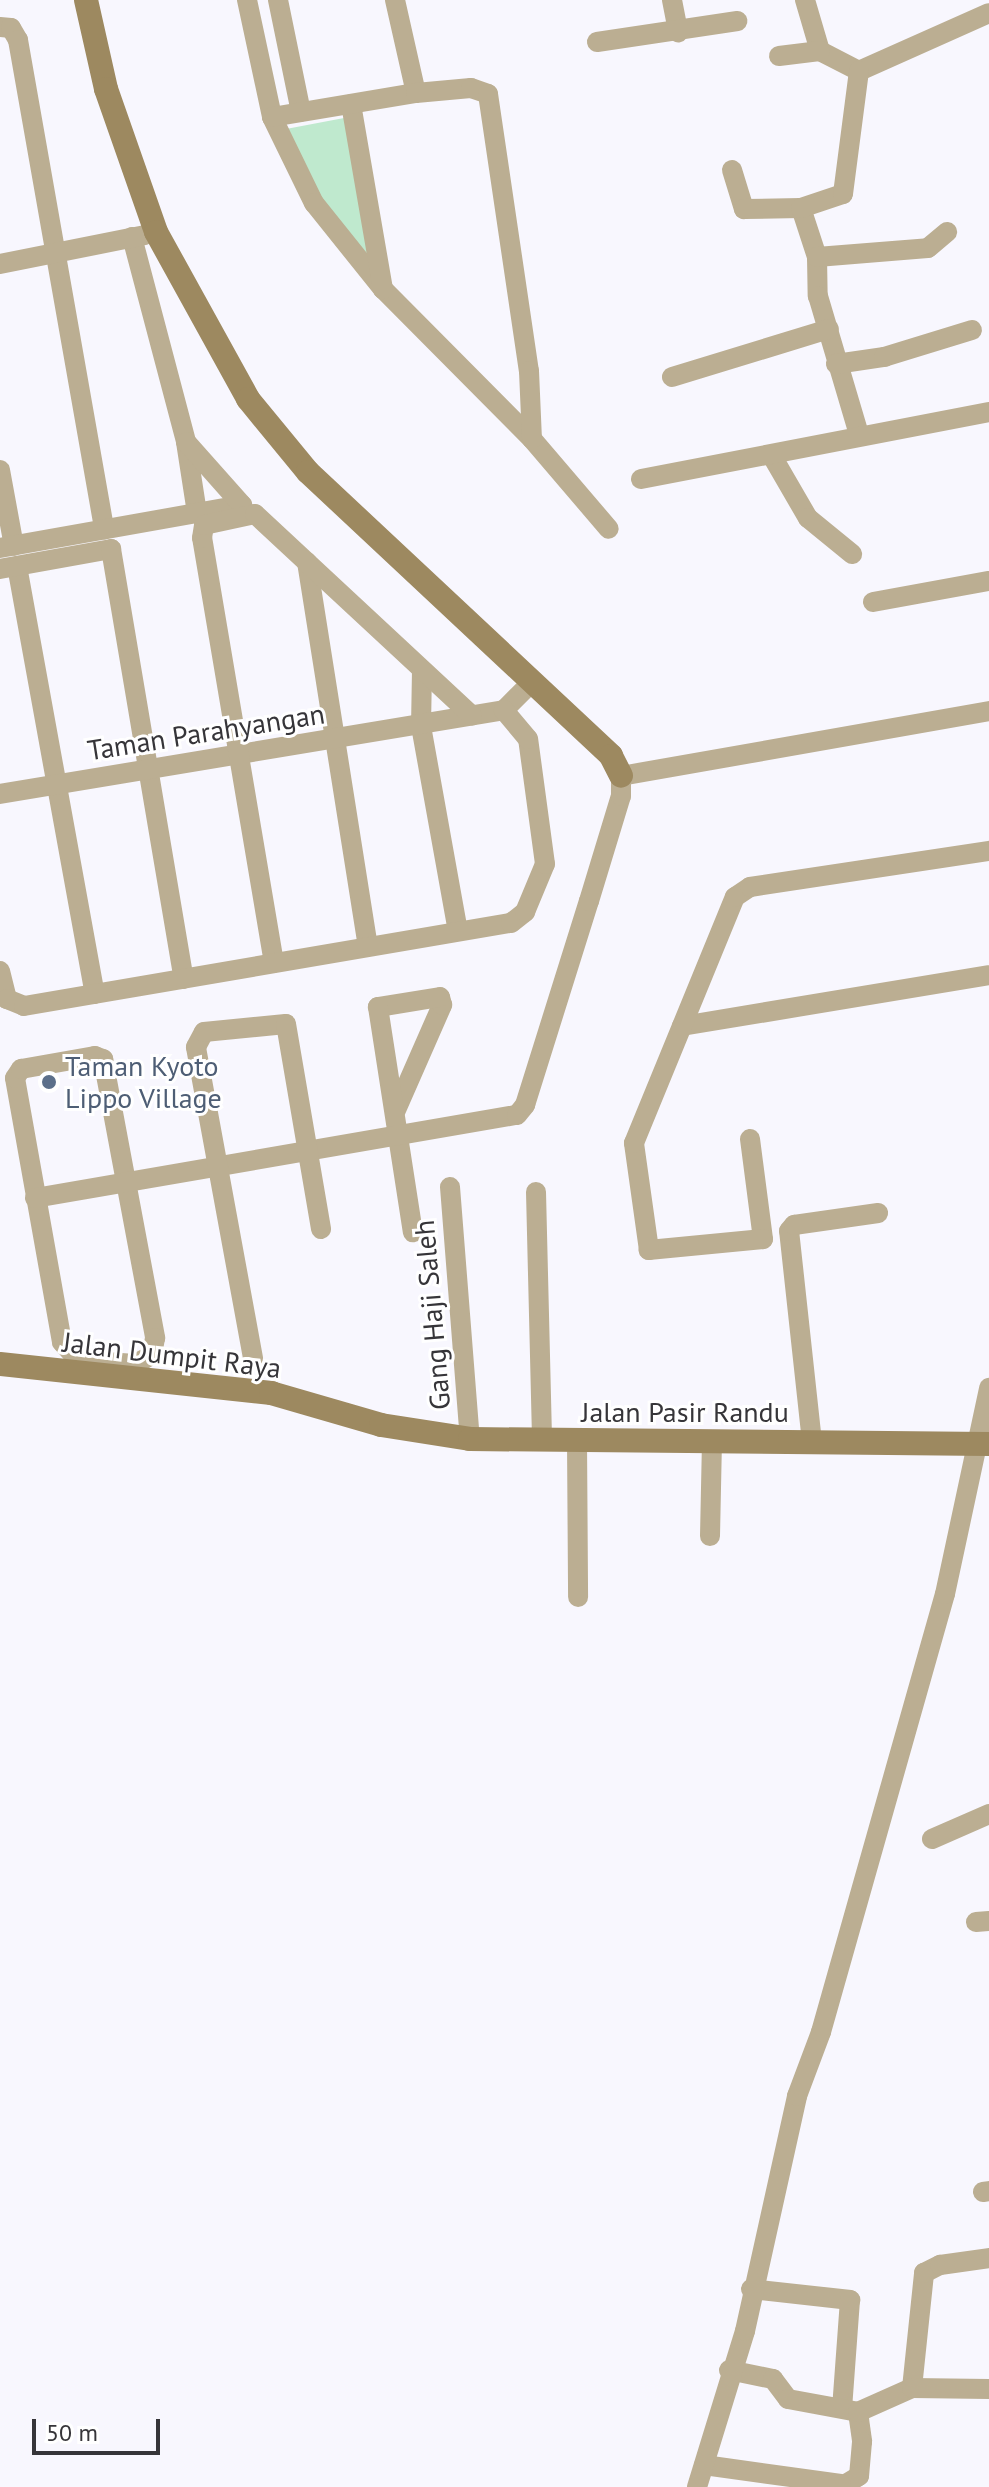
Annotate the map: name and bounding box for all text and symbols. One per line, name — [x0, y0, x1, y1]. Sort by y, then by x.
street label: Taman Parahyangan — [85, 697, 327, 767]
place label: Taman Kyoto Lippo Village — [65, 1049, 223, 1115]
marker: Taman Kyoto Lippo Village — [40, 1073, 58, 1091]
street label: Gang Haji Saleh — [407, 1219, 457, 1411]
street label: Jalan Dumpit Raya — [61, 1325, 283, 1385]
street label: Jalan Pasir Randu — [581, 1395, 789, 1429]
scale bar — [36, 2403, 164, 2453]
text: 50 m — [46, 2417, 98, 2448]

